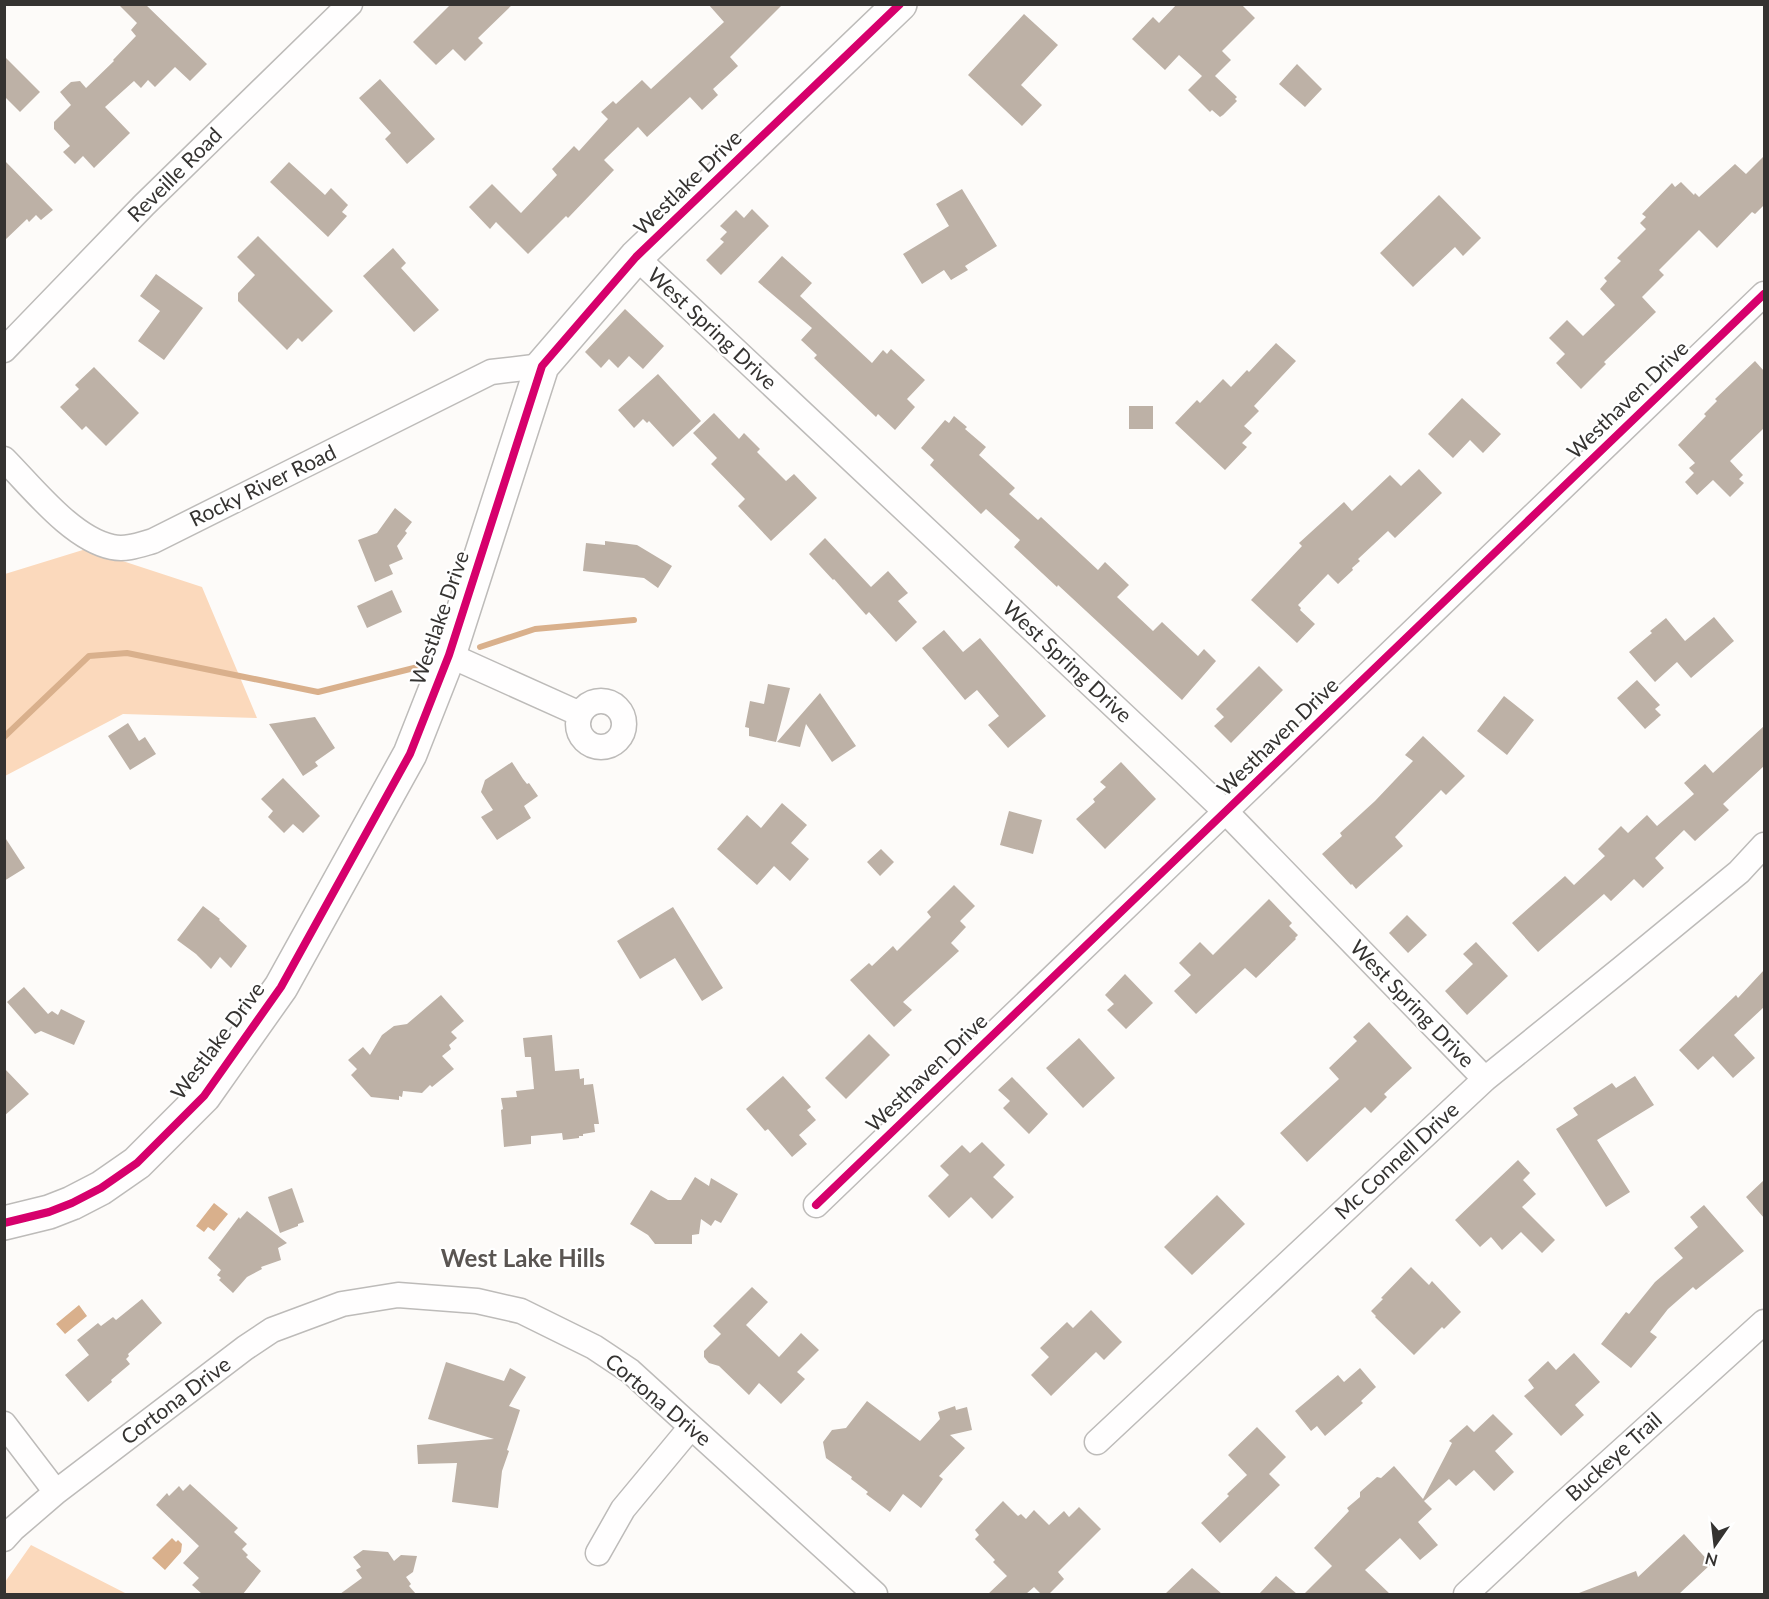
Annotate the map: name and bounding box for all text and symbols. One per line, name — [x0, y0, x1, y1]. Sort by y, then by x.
street label: Reveille Road — [122, 122, 226, 226]
street label: Westlake Drive — [628, 124, 746, 240]
street label: West Spring Drive — [643, 262, 783, 394]
street label: Westhaven Drive — [1561, 335, 1693, 463]
street label: Rocky River Road — [185, 438, 340, 531]
street label: Westlake Drive — [404, 547, 473, 688]
street label: West Spring Drive — [998, 595, 1138, 727]
street label: Westhaven Drive — [1211, 672, 1343, 800]
street label: West Spring Drive — [1346, 934, 1480, 1072]
street label: Westlake Drive — [165, 977, 269, 1104]
street label: Westhaven Drive — [860, 1008, 992, 1136]
street label: Mc Connell Drive — [1329, 1096, 1463, 1224]
district label: West Lake Hills — [441, 1243, 605, 1272]
street label: Cortona Drive — [601, 1347, 717, 1450]
street label: Cortona Drive — [116, 1351, 235, 1449]
street label: Buckeye Trail — [1560, 1406, 1666, 1505]
north arrow — [1685, 1515, 1745, 1575]
text: N — [1703, 1549, 1720, 1571]

